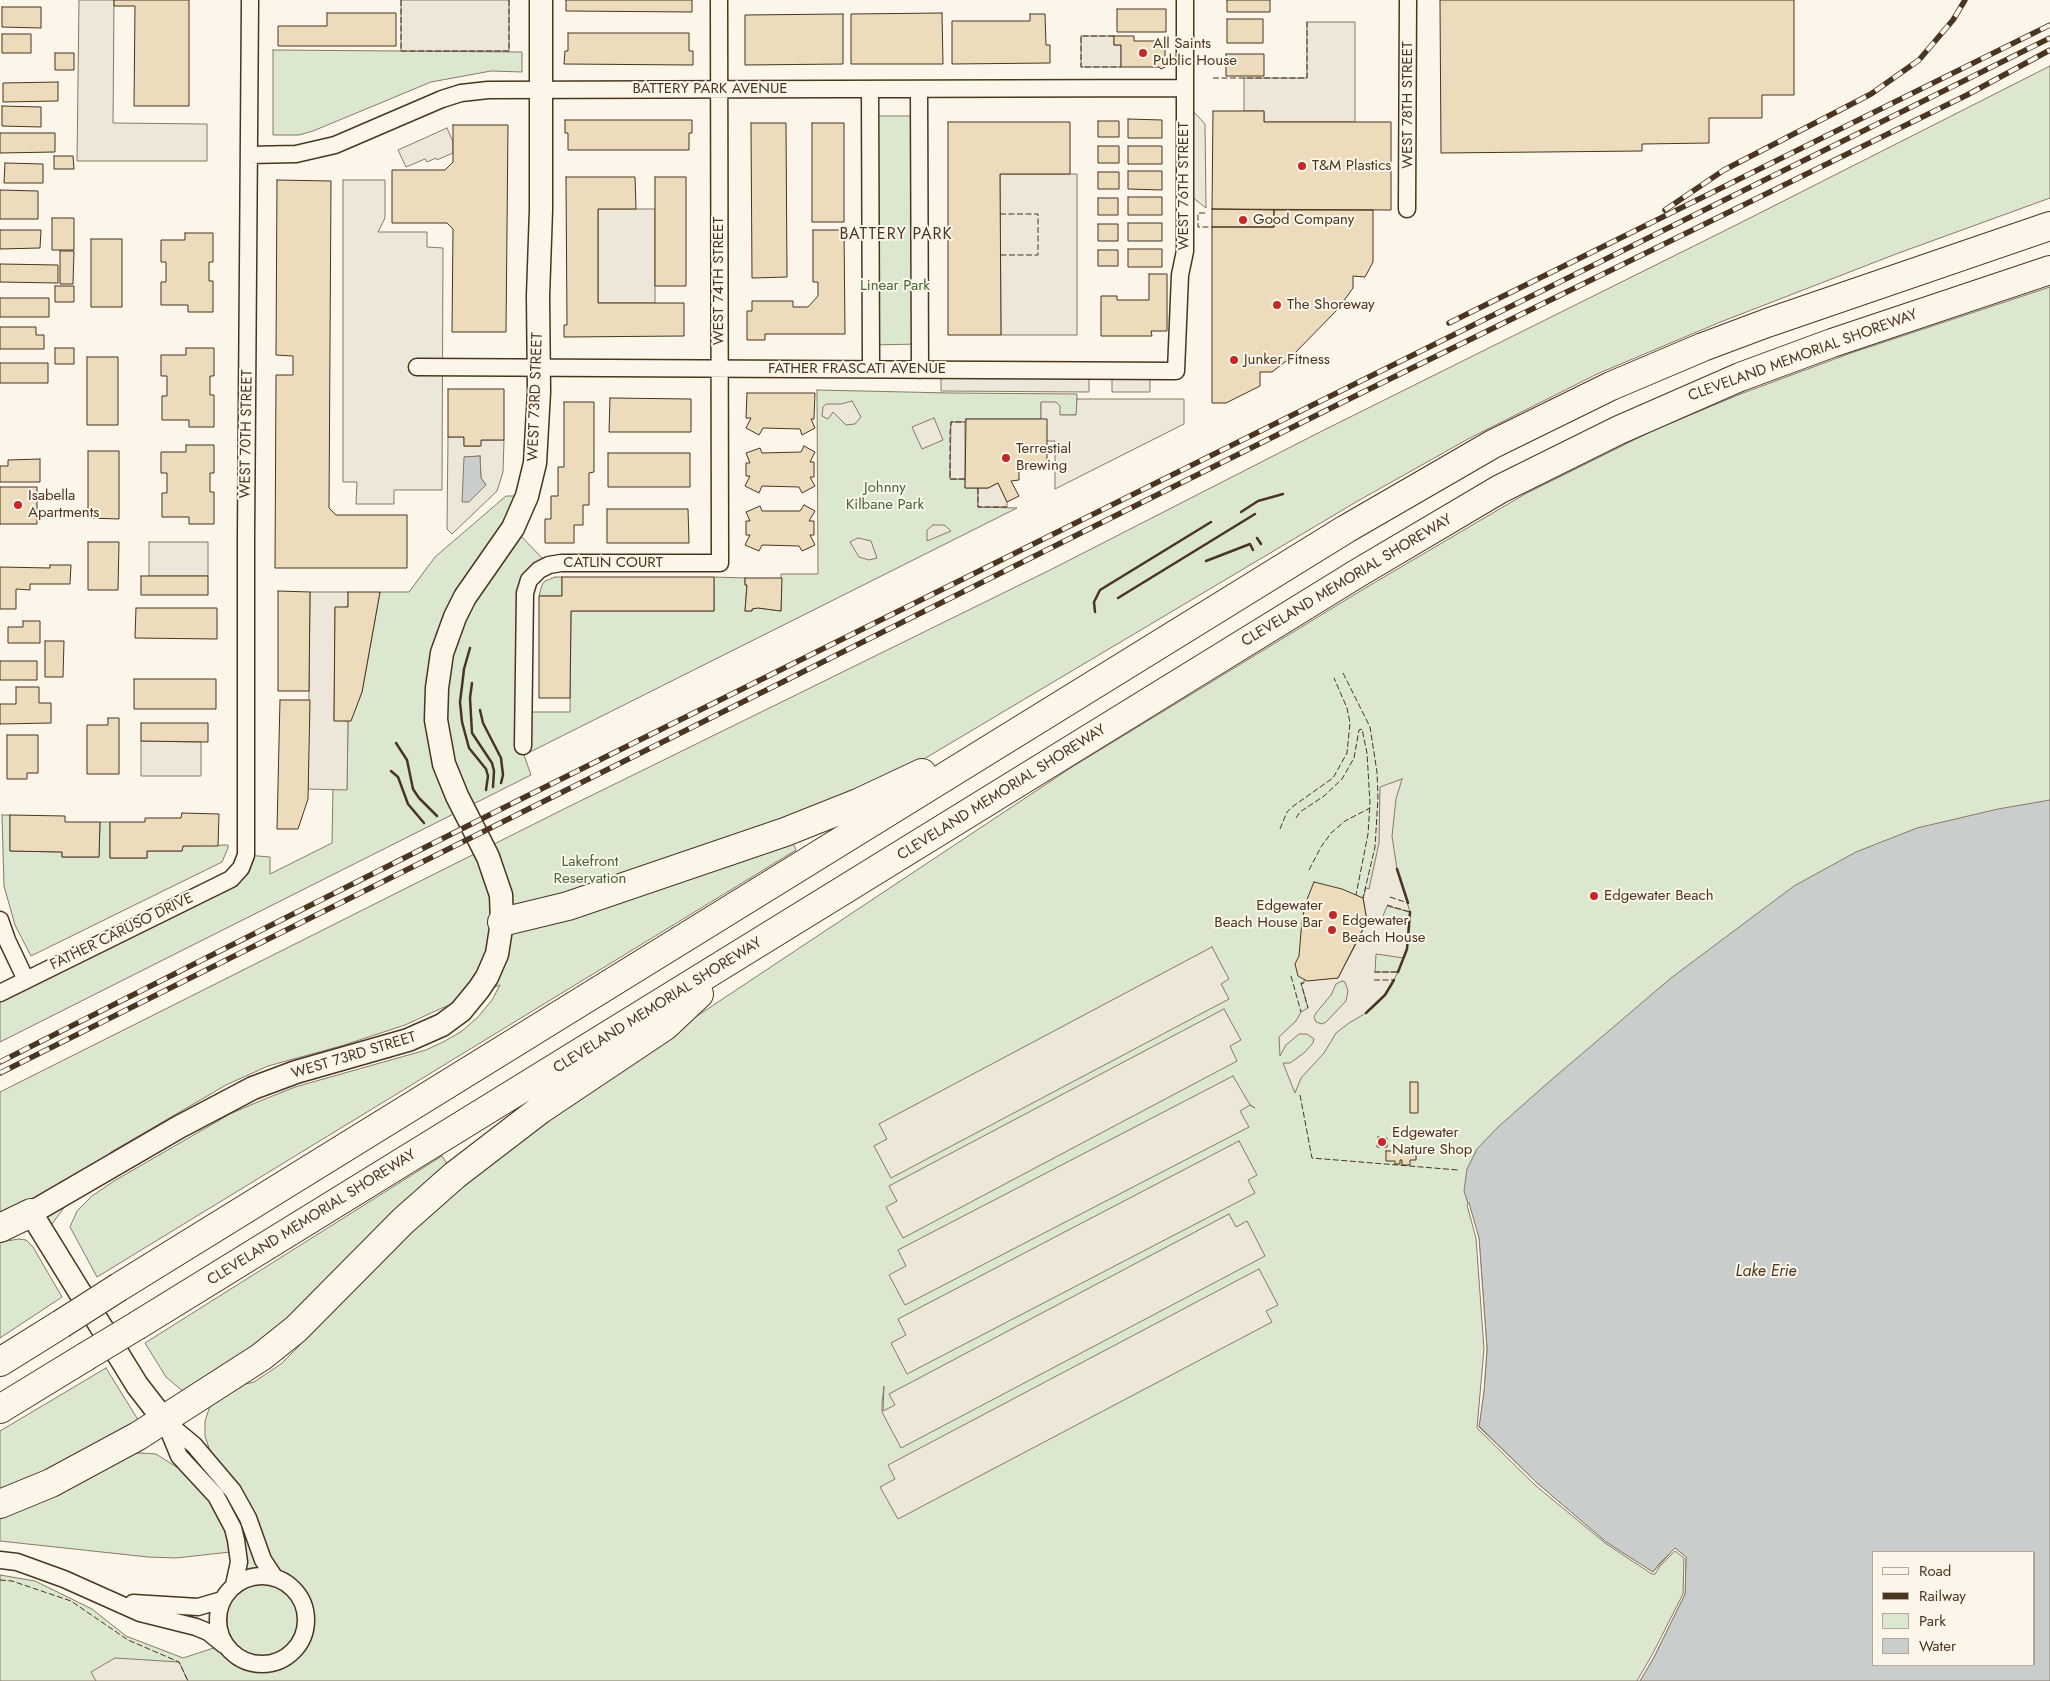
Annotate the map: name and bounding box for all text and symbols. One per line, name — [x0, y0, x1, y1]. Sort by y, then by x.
place label: All Saints Public House — [1153, 35, 1237, 70]
street label: WEST 78TH STREET — [1399, 41, 1417, 169]
marker: All Saints Public House — [1137, 47, 1149, 59]
street label: BATTERY PARK AVENUE — [632, 80, 788, 98]
street label: WEST 76TH STREET — [1175, 122, 1193, 250]
place label: T&M Plastics — [1312, 157, 1391, 175]
marker: T&M Plastics — [1296, 160, 1308, 172]
place label: Good Company — [1253, 211, 1354, 229]
marker: Good Company — [1237, 214, 1249, 226]
street label: WEST 74TH STREET — [710, 217, 728, 345]
district label: BATTERY PARK — [838, 225, 954, 245]
park label: Linear Park — [860, 277, 930, 295]
place label: The Shoreway — [1287, 296, 1375, 314]
marker: The Shoreway — [1271, 299, 1283, 311]
street label: CLEVELAND MEMORIAL SHOREWAY — [1686, 306, 1920, 406]
street label: WEST 73RD STREET — [525, 332, 547, 462]
place label: Junker Fitness — [1244, 351, 1330, 369]
marker: Junker Fitness — [1228, 354, 1240, 366]
street label: FATHER FRASCATI AVENUE — [768, 360, 946, 378]
street label: WEST 70TH STREET — [237, 369, 257, 499]
place label: Terrestial Brewing — [1016, 440, 1071, 475]
marker: Terrestial Brewing — [1000, 452, 1012, 464]
park label: Johnny Kilbane Park — [846, 479, 924, 514]
place label: Isabella Apartments — [28, 487, 99, 522]
marker: Isabella Apartments — [12, 499, 24, 511]
street label: CLEVELAND MEMORIAL SHOREWAY — [1238, 511, 1456, 651]
street label: CATLIN COURT — [563, 554, 663, 572]
street label: CLEVELAND MEMORIAL SHOREWAY — [894, 721, 1110, 865]
park label: Lakefront Reservation — [554, 853, 626, 888]
place label: Edgewater Beach — [1604, 887, 1714, 905]
street label: FATHER CARUSO DRIVE — [48, 890, 196, 974]
marker: Edgewater Beach — [1588, 890, 1600, 902]
place label: Edgewater Beach House Bar — [1214, 897, 1323, 932]
marker: Edgewater Beach House Bar — [1327, 909, 1339, 921]
place label: Edgewater Beach House — [1342, 912, 1425, 947]
marker: Edgewater Beach House — [1326, 924, 1338, 936]
street label: CLEVELAND MEMORIAL SHOREWAY — [550, 934, 766, 1078]
street label: WEST 73RD STREET — [290, 1029, 418, 1083]
place label: Edgewater Nature Shop — [1392, 1124, 1472, 1159]
marker: Edgewater Nature Shop — [1376, 1136, 1388, 1148]
street label: CLEVELAND MEMORIAL SHOREWAY — [204, 1146, 420, 1290]
water label: Lake Erie — [1735, 1262, 1797, 1282]
legend — [1872, 1551, 2035, 1666]
text: Road — [1919, 1560, 1951, 1582]
text: Railway — [1919, 1585, 1966, 1607]
text: Park — [1919, 1610, 1946, 1632]
text: Water — [1919, 1635, 1956, 1657]

